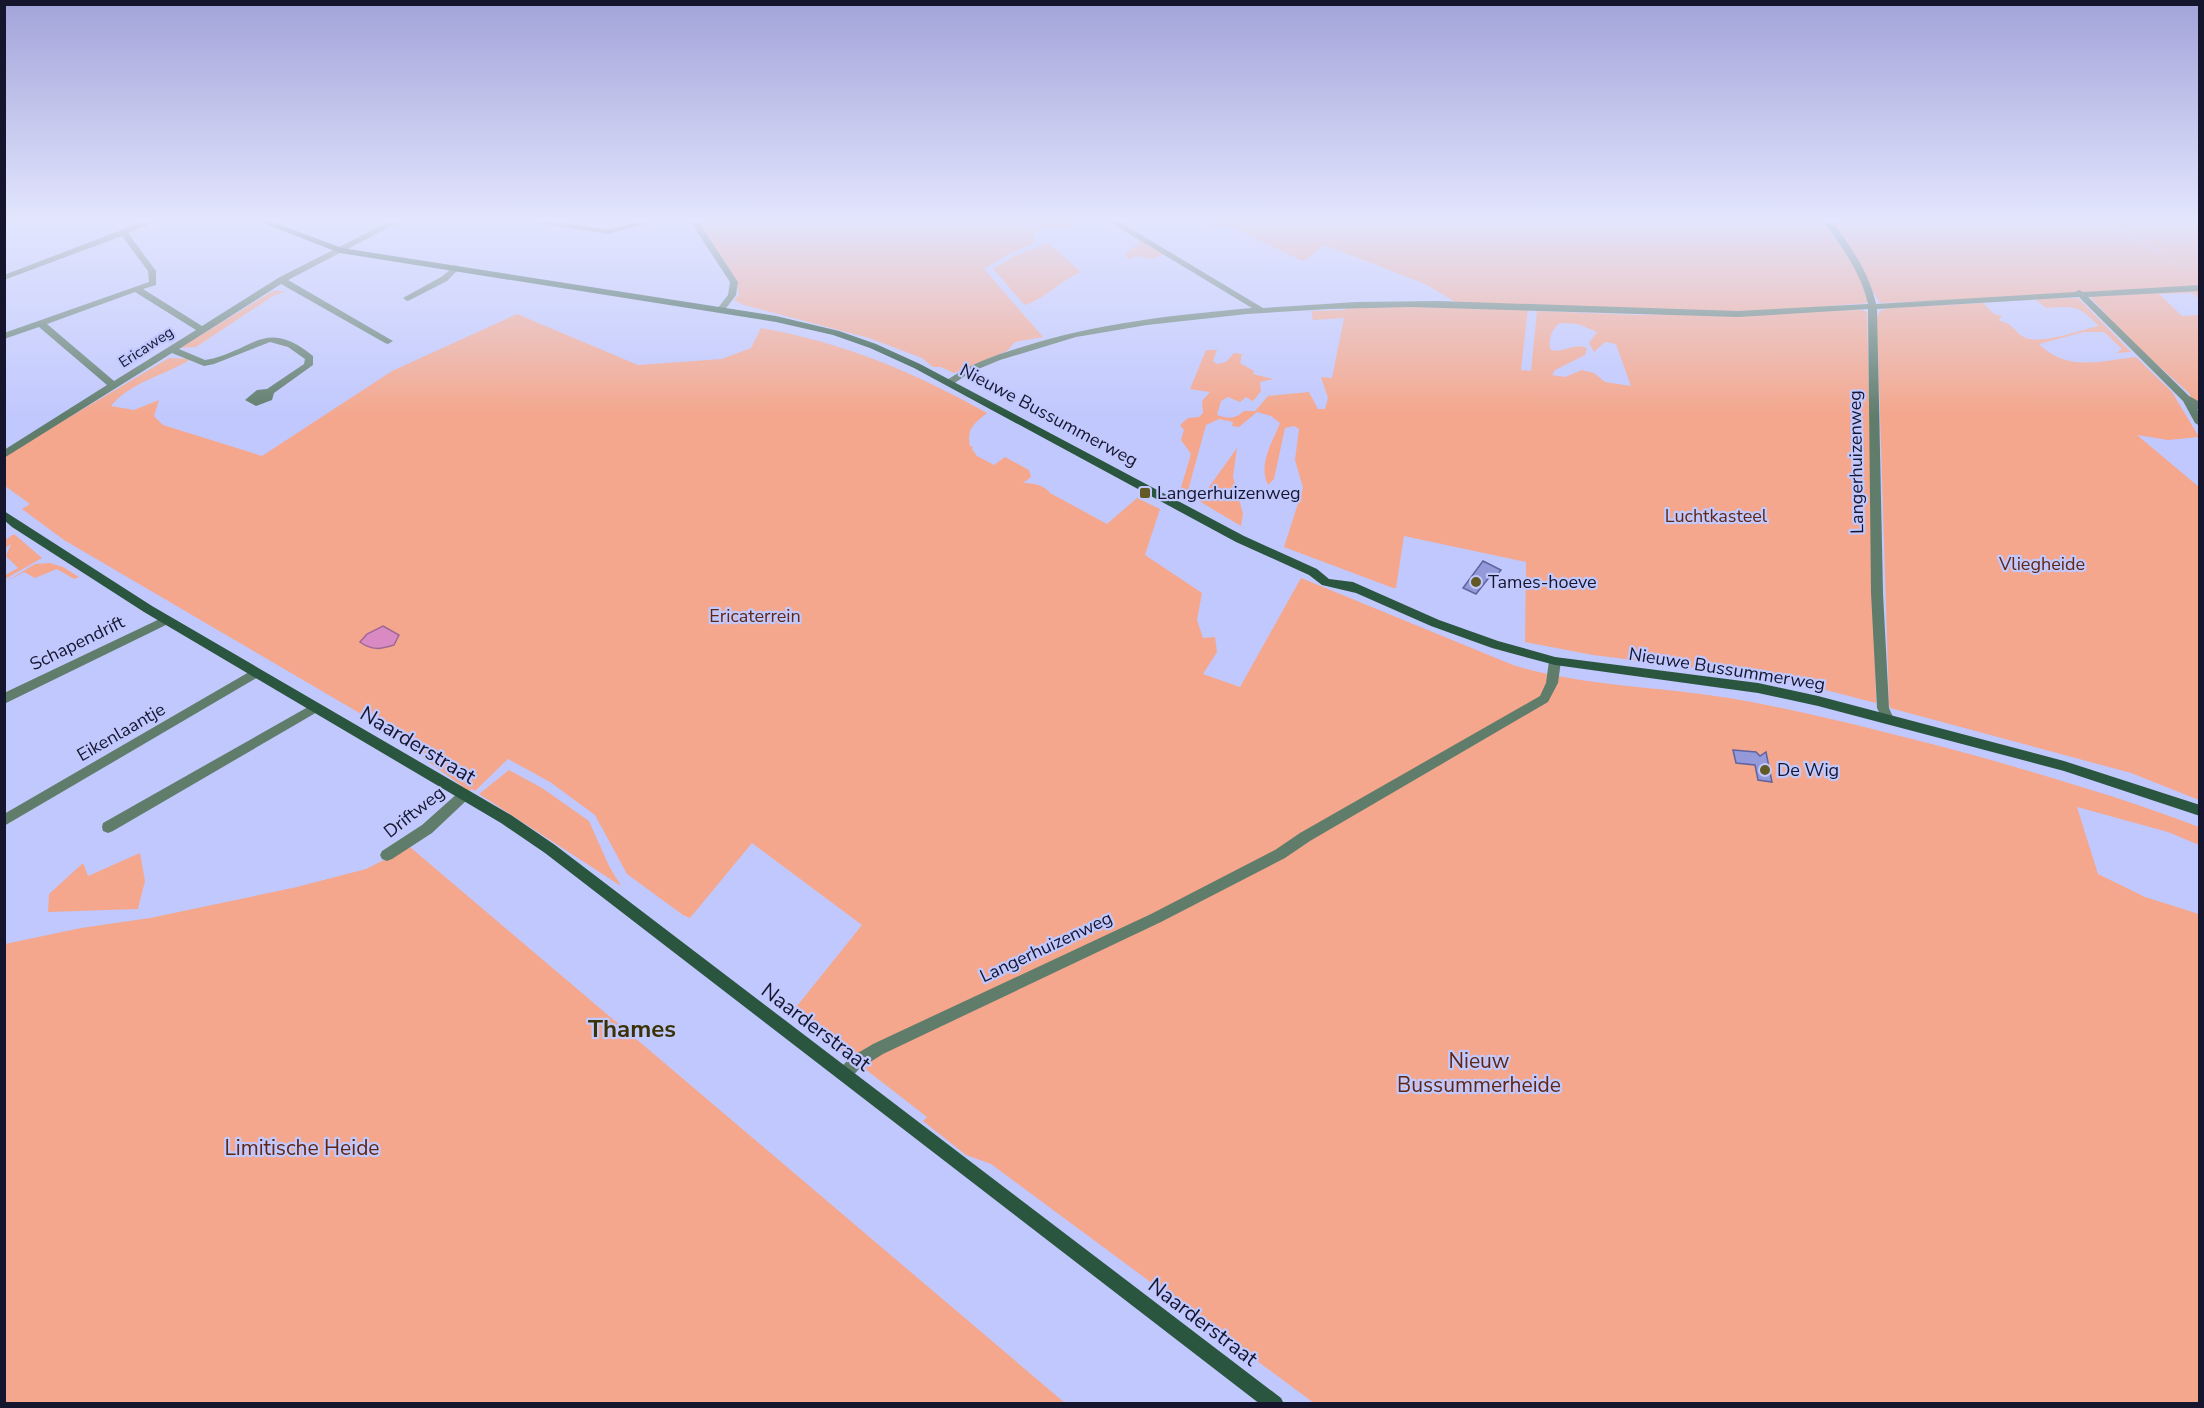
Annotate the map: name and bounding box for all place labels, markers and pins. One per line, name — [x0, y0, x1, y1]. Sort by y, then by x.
place label: Langerhuizenweg — [1157, 481, 1301, 505]
marker: Langerhuizenweg — [1138, 486, 1152, 500]
place label: Tames-hoeve — [1488, 570, 1597, 594]
marker: Tames-hoeve — [1469, 575, 1483, 589]
place label: De Wig — [1777, 758, 1839, 782]
marker: De Wig — [1758, 763, 1772, 777]

